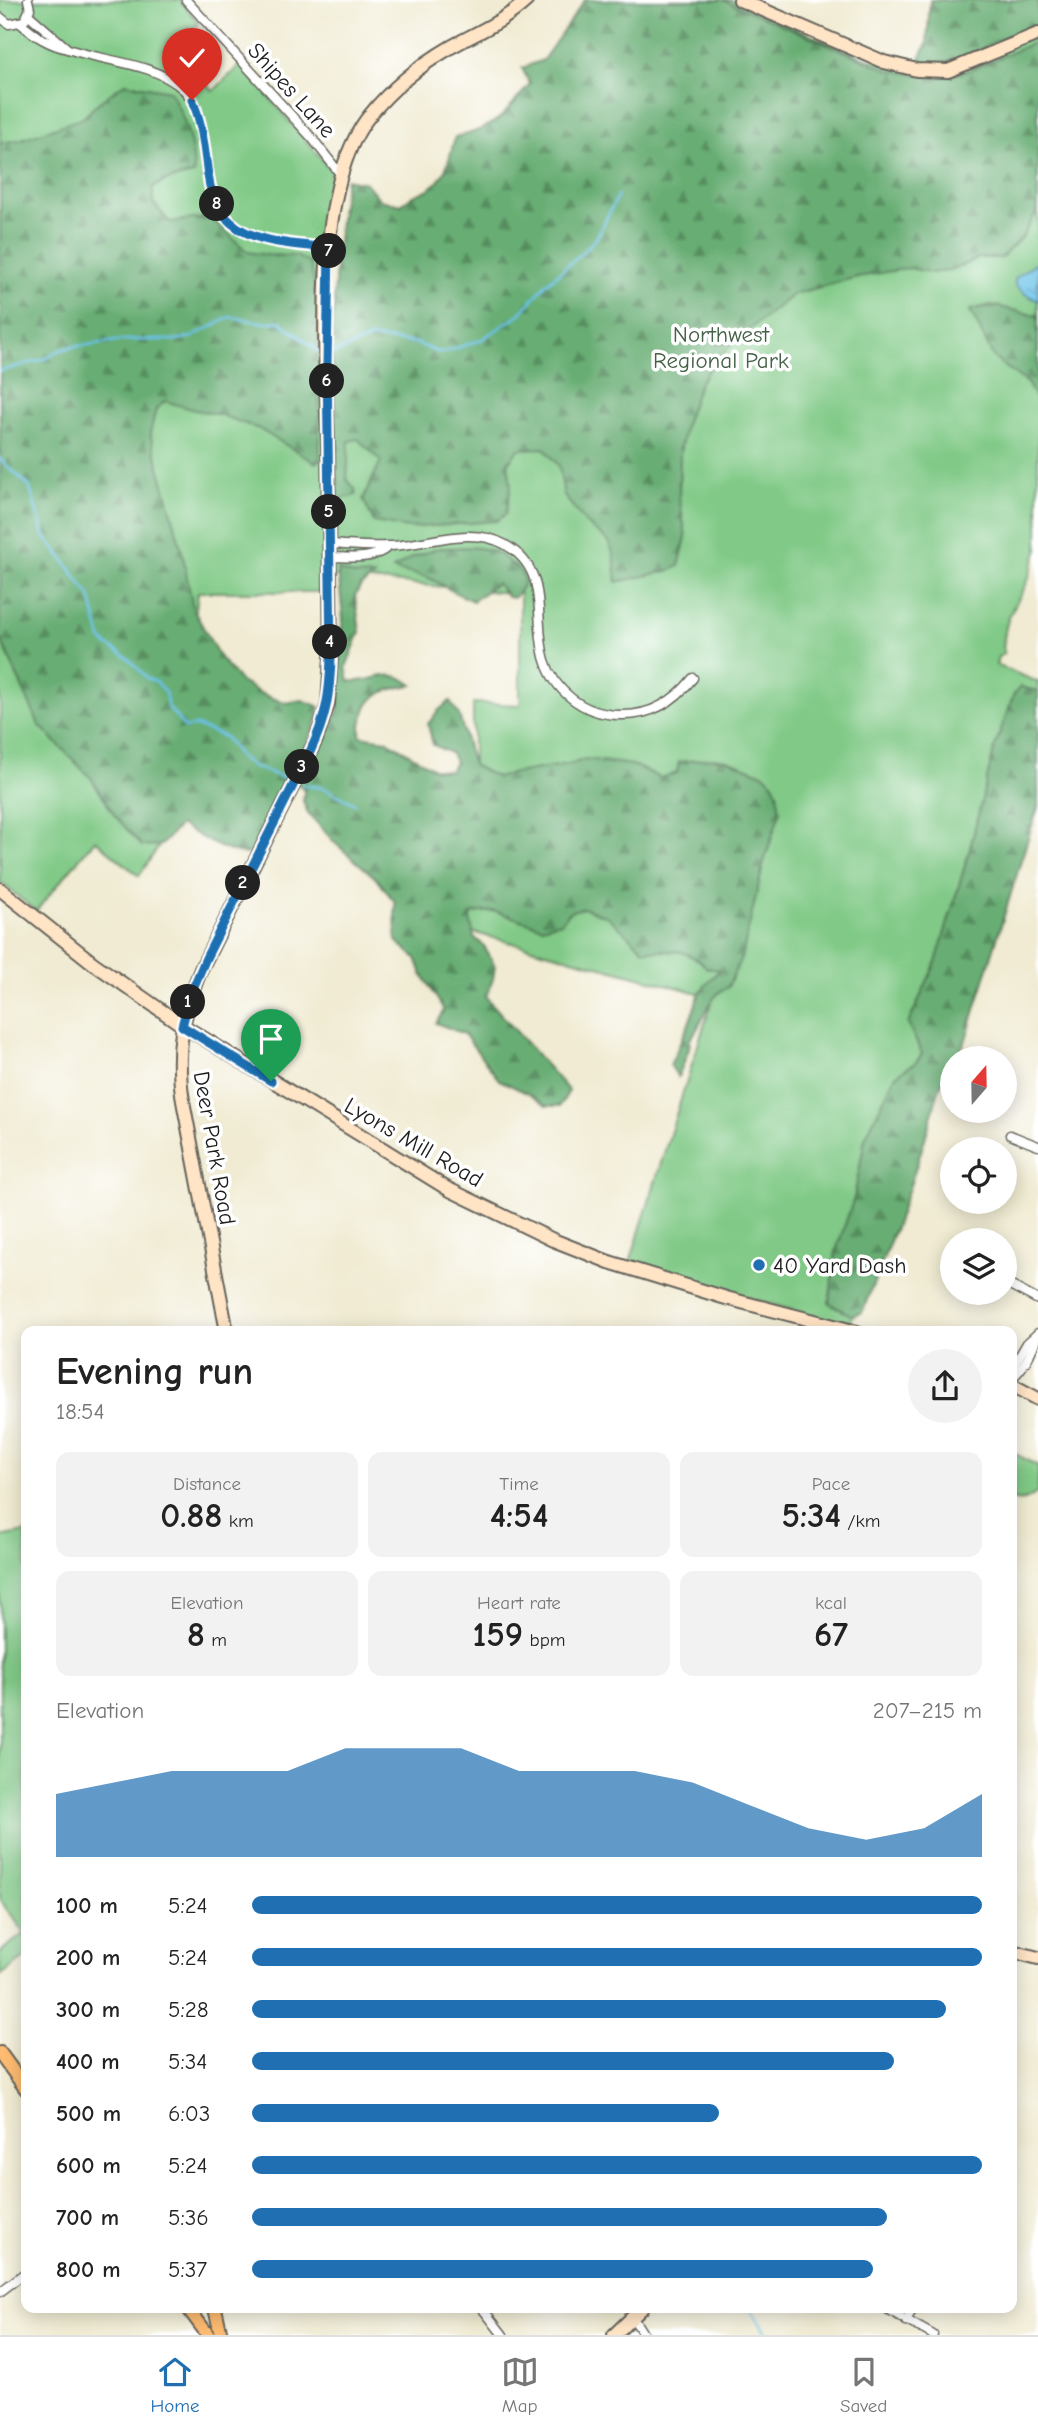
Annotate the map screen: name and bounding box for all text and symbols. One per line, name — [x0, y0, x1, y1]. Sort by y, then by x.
pin — [162, 28, 222, 100]
street label: Shipes Lane — [242, 37, 341, 143]
icon: check — [173, 39, 211, 77]
pin: 8 — [200, 186, 234, 222]
text: 8 — [212, 192, 221, 214]
pin: 7 — [312, 233, 346, 268]
text: 7 — [324, 239, 333, 261]
park label: Northwest Regional Park — [653, 321, 789, 374]
pin: 6 — [310, 364, 344, 398]
text: 6 — [322, 369, 331, 391]
pin: 5 — [312, 494, 346, 530]
text: 5 — [323, 500, 334, 522]
pin: 4 — [312, 624, 348, 660]
text: 4 — [325, 630, 334, 652]
pin: 3 — [284, 750, 320, 784]
text: 3 — [297, 755, 306, 777]
pin: 2 — [226, 866, 260, 900]
text: 2 — [238, 871, 247, 893]
pin: 1 — [170, 984, 206, 1020]
text: 1 — [184, 990, 191, 1012]
pin — [241, 1009, 301, 1081]
icon: arrive — [252, 1020, 290, 1058]
north arrow — [940, 1046, 1017, 1124]
map controls — [940, 1046, 1017, 1305]
street label: Deer Park Road — [188, 1069, 241, 1227]
street label: Lyons Mill Road — [340, 1092, 488, 1193]
button: locate — [940, 1137, 1017, 1214]
button: layers — [940, 1228, 1017, 1305]
place label: 40 Yard Dash — [773, 1252, 907, 1279]
marker: 40 Yard Dash — [751, 1257, 767, 1273]
button: share — [908, 1349, 982, 1423]
text: Evening run — [56, 1350, 253, 1394]
text: 18:54 — [56, 1398, 105, 1425]
text: Distance — [173, 1473, 241, 1495]
text: Time — [499, 1473, 539, 1495]
text: Pace — [812, 1473, 850, 1495]
text: 0.88 — [160, 1495, 222, 1536]
text: 4:54 — [490, 1495, 548, 1536]
text: 5:34 — [781, 1495, 841, 1536]
text: km — [222, 1510, 254, 1532]
text: /km — [841, 1510, 881, 1532]
text: Elevation — [171, 1592, 243, 1614]
text: Heart rate — [477, 1592, 561, 1614]
text: kcal — [815, 1592, 847, 1614]
text: 8 — [187, 1614, 205, 1655]
text: 159 — [473, 1614, 523, 1655]
text: 67 — [814, 1614, 848, 1655]
text: m — [205, 1629, 227, 1651]
text: bpm — [523, 1629, 565, 1651]
text: Elevation — [56, 1697, 144, 1724]
text: 207–215 m — [873, 1697, 982, 1724]
text: 100 m — [56, 1892, 118, 1919]
text: 5:24 — [168, 1892, 208, 1919]
text: 200 m — [56, 1944, 120, 1971]
text: 5:24 — [168, 1944, 208, 1971]
text: 300 m — [56, 1996, 120, 2023]
text: 5:28 — [168, 1996, 209, 2023]
text: 400 m — [56, 2048, 120, 2075]
text: 5:34 — [168, 2048, 207, 2075]
text: 500 m — [56, 2100, 121, 2127]
text: 6:03 — [168, 2100, 210, 2127]
text: 600 m — [56, 2152, 121, 2179]
text: 5:24 — [168, 2152, 208, 2179]
text: 700 m — [56, 2204, 119, 2231]
text: 5:36 — [168, 2204, 209, 2231]
text: 800 m — [56, 2256, 121, 2283]
text: 5:37 — [168, 2256, 207, 2283]
tab: Home — [151, 2353, 200, 2417]
tab: Map — [501, 2353, 539, 2417]
tab: Saved — [840, 2353, 887, 2417]

